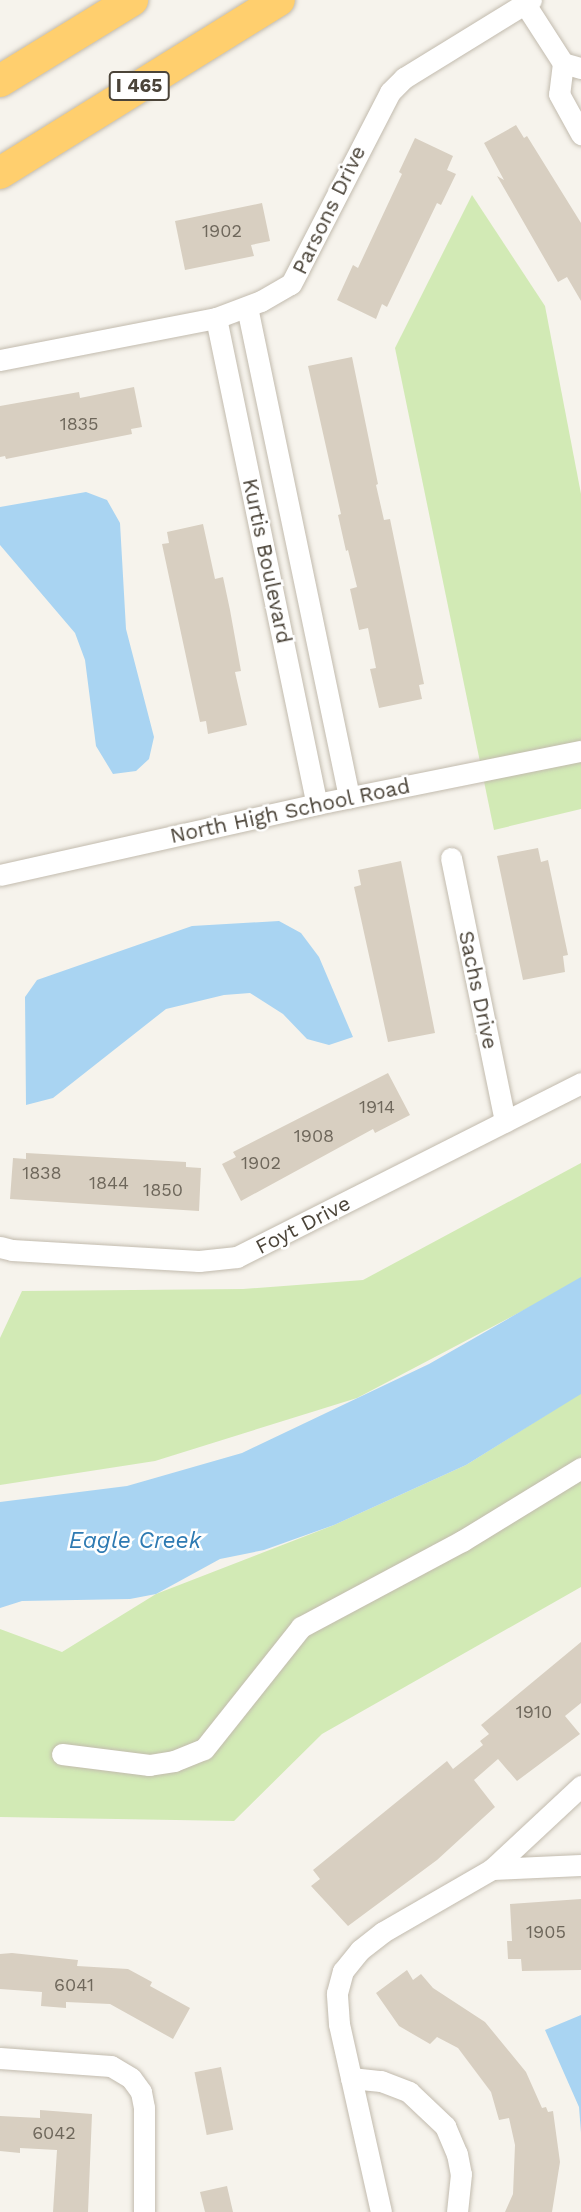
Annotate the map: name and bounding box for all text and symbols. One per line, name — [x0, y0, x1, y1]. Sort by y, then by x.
road number: I 465 — [108, 71, 170, 102]
street label: Parsons Drive — [287, 142, 371, 278]
house number: 1902 — [202, 220, 242, 242]
house number: 1835 — [60, 413, 98, 435]
street label: Kurtis Boulevard — [237, 476, 297, 646]
street label: North High School Road — [167, 773, 413, 849]
street label: Sachs Drive — [453, 929, 503, 1051]
house number: 1914 — [359, 1096, 395, 1118]
house number: 1908 — [294, 1125, 334, 1147]
house number: 1902 — [241, 1152, 281, 1174]
house number: 1838 — [22, 1162, 62, 1184]
house number: 1844 — [89, 1172, 129, 1194]
house number: 1850 — [143, 1179, 183, 1201]
street label: Foyt Drive — [251, 1190, 355, 1260]
water label: Eagle Creek — [69, 1527, 201, 1555]
house number: 1910 — [516, 1701, 552, 1723]
house number: 1905 — [526, 1921, 566, 1943]
house number: 6041 — [54, 1974, 94, 1996]
house number: 6042 — [32, 2122, 76, 2144]

